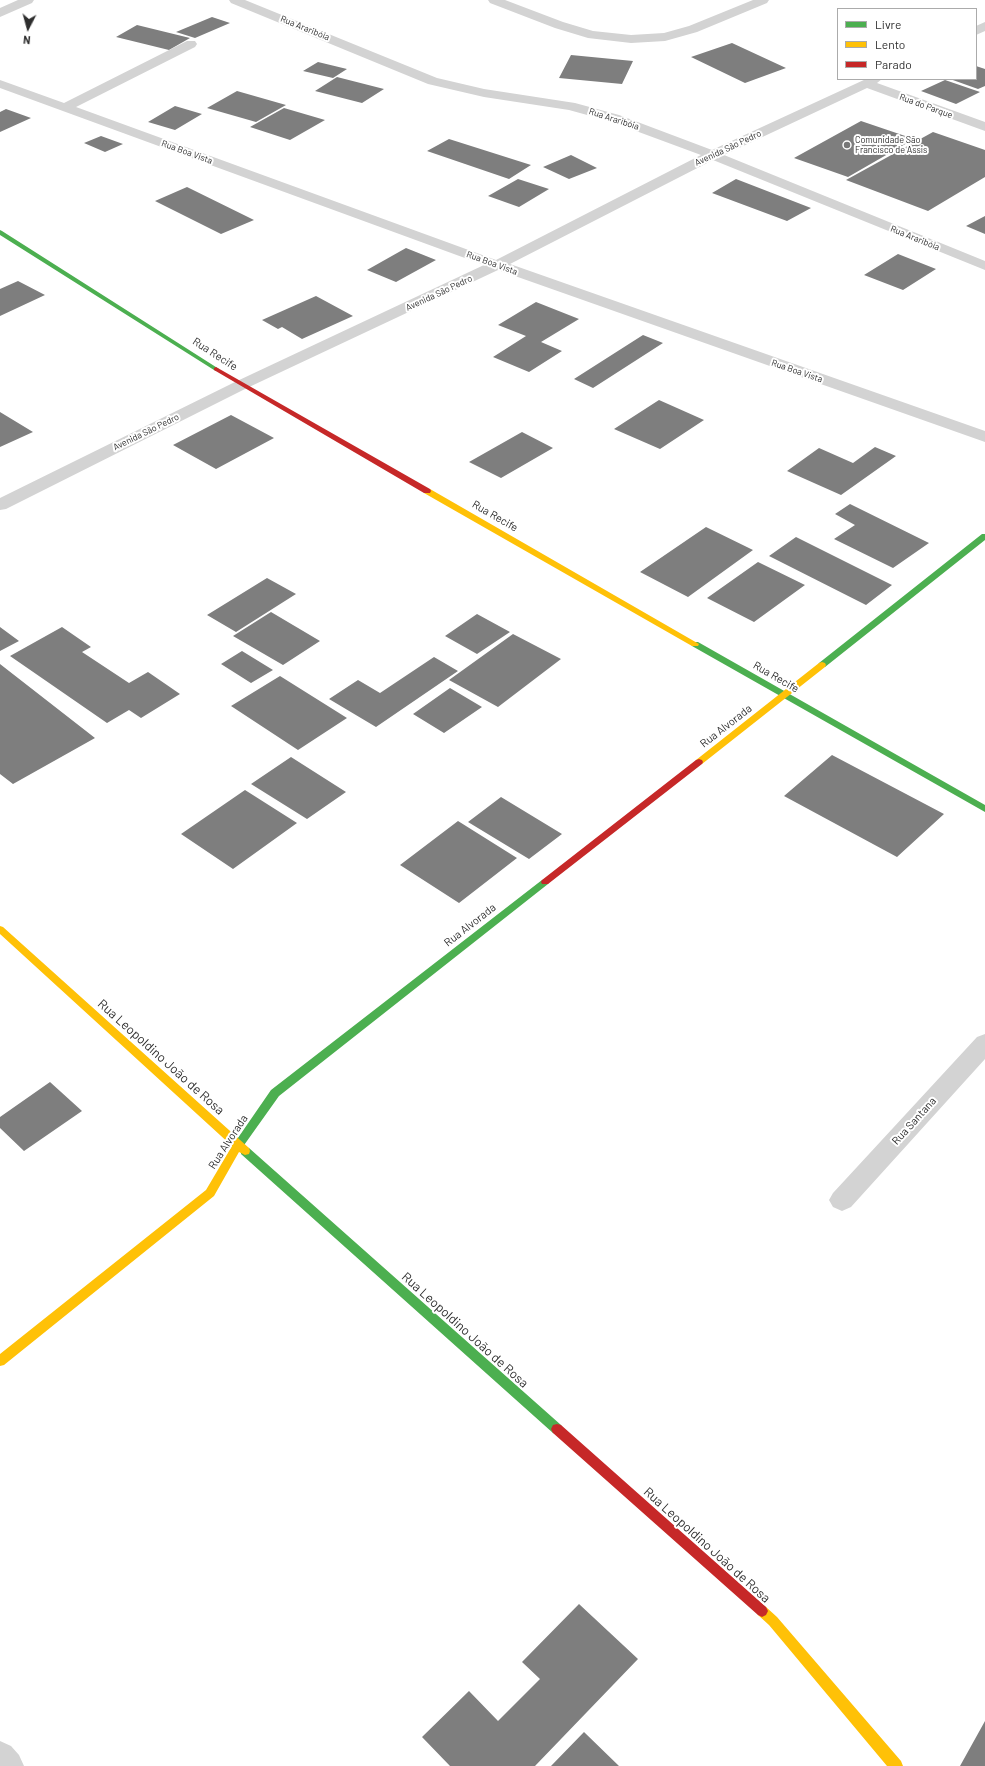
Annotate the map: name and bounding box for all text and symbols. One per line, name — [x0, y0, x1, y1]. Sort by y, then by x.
north arrow — [8, 8, 48, 48]
legend — [837, 8, 977, 80]
street label: Rua Araribóia — [279, 13, 331, 43]
text: Livre — [875, 17, 901, 31]
text: N — [22, 34, 31, 47]
text: Lento — [875, 37, 905, 51]
text: Parado — [875, 57, 912, 71]
street label: Rua do Parque — [898, 91, 954, 121]
street label: Rua Araribóia — [588, 106, 640, 132]
street label: Avenida São Pedro — [693, 128, 763, 168]
place label: Comunidade São Francisco de Assis — [855, 135, 927, 156]
street label: Rua Boa Vista — [160, 138, 214, 166]
marker: Comunidade São Francisco de Assis — [842, 140, 852, 150]
street label: Rua Araribóia — [889, 223, 941, 253]
street label: Rua Boa Vista — [465, 249, 519, 277]
street label: Avenida São Pedro — [404, 273, 474, 313]
street label: Rua Recife — [190, 335, 240, 373]
street label: Rua Boa Vista — [770, 357, 824, 385]
street label: Avenida São Pedro — [111, 411, 181, 453]
street label: Rua Recife — [470, 498, 520, 534]
street label: Rua Recife — [751, 659, 801, 695]
street label: Rua Alvorada — [698, 702, 754, 750]
street label: Rua Alvorada — [442, 901, 498, 949]
street label: Rua Leopoldino João de Rosa — [94, 996, 228, 1118]
street label: Rua Santana — [889, 1094, 939, 1148]
street label: Rua Alvorada — [206, 1112, 250, 1172]
street label: Rua Leopoldino João de Rosa — [398, 1269, 532, 1391]
street label: Rua Leopoldino João de Rosa — [640, 1484, 774, 1606]

